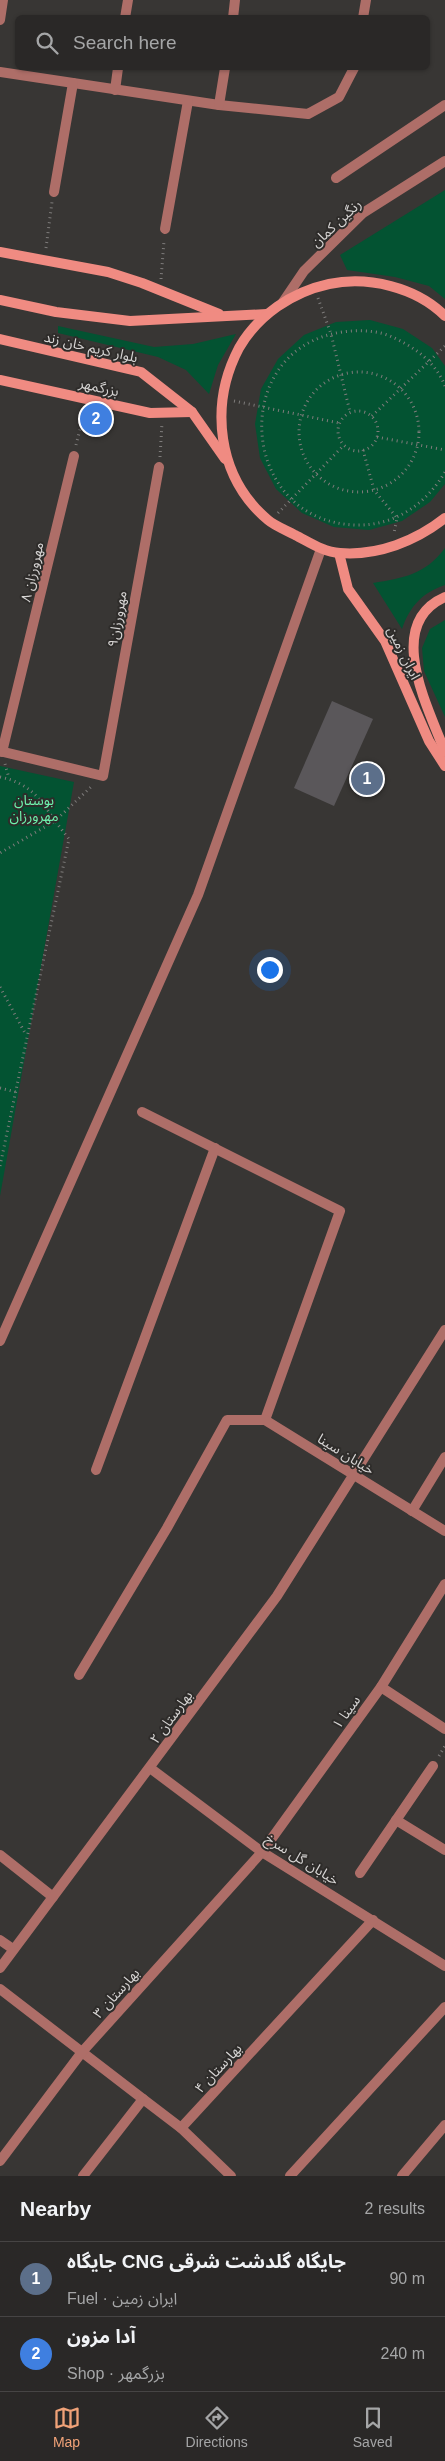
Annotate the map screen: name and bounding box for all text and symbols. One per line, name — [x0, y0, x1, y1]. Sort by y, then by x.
search box — [15, 15, 430, 70]
icon: search — [33, 29, 61, 57]
text: Search here — [73, 32, 177, 53]
street label: رنگین کمان — [308, 196, 365, 251]
street label: بلوار کریم خان زند — [42, 328, 140, 369]
street label: بزرگمهر — [76, 374, 121, 400]
pin: 2 — [80, 400, 112, 438]
street label: مهرورزان ۸ — [17, 540, 48, 604]
street label: مهرورزان۹ — [104, 589, 131, 649]
street label: ایران زمین — [383, 624, 424, 683]
pin: 1 — [351, 760, 383, 798]
park label: بوستان مهرورزان — [9, 792, 59, 825]
your location — [257, 957, 283, 983]
street label: خیابان سینا — [314, 1430, 377, 1479]
street label: بهارستان ۲ — [146, 1687, 196, 1747]
street label: سینا ۱ — [329, 1692, 363, 1732]
street label: خیابان گل سرخ — [260, 1830, 342, 1891]
street label: بهارستان ۳ — [89, 1965, 143, 2022]
street label: بهارستان ۴ — [191, 2040, 246, 2097]
text: Nearby — [20, 2197, 91, 2220]
text: 2 results — [365, 2200, 425, 2217]
text: جایگاه CNG جایگاه گلدشت شرقی — [67, 2251, 346, 2272]
text: 1 — [32, 2270, 40, 2287]
text: 90 m — [389, 2270, 425, 2287]
text: Fuel · ایران زمین — [67, 2290, 177, 2307]
text: آدا مزون — [67, 2326, 136, 2347]
text: 2 — [32, 2345, 40, 2362]
text: 240 m — [381, 2345, 425, 2362]
text: Shop · بزرگمهر — [67, 2365, 165, 2382]
tab: Map — [53, 2404, 81, 2450]
tab: Directions — [186, 2404, 248, 2450]
tab: Saved — [353, 2404, 392, 2450]

